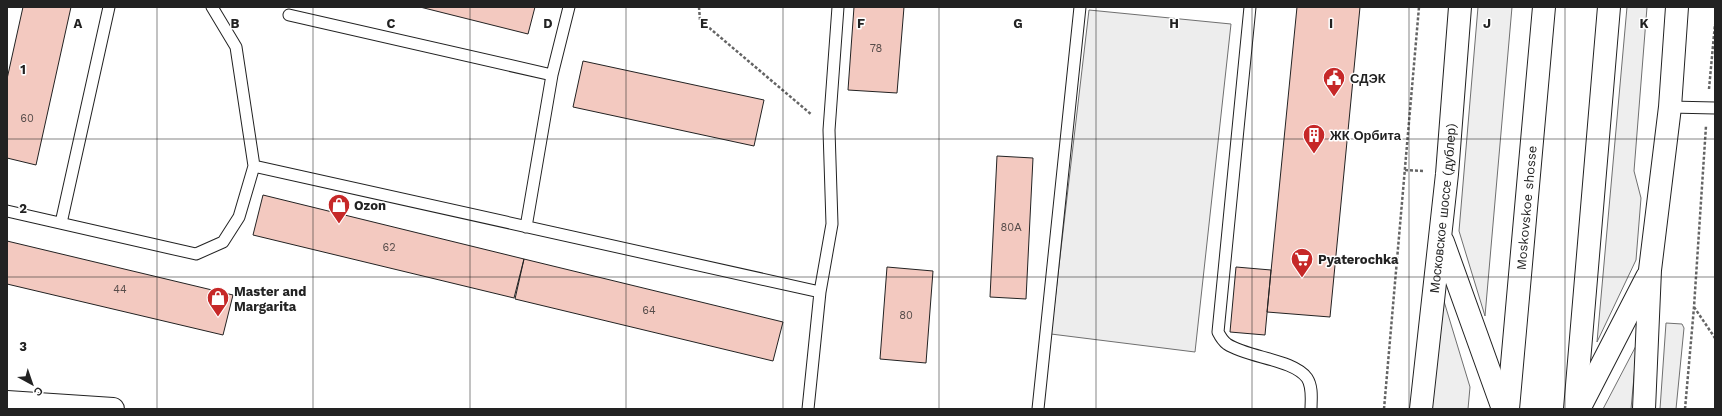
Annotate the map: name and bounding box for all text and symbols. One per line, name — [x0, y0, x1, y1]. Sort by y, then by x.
text: A — [74, 16, 83, 31]
text: B — [231, 16, 240, 31]
text: C — [387, 16, 396, 31]
text: D — [543, 16, 553, 31]
text: E — [700, 16, 708, 31]
text: F — [857, 16, 865, 31]
text: G — [1013, 16, 1023, 31]
text: H — [1169, 16, 1179, 31]
text: I — [1329, 16, 1333, 31]
text: J — [1483, 16, 1491, 31]
text: K — [1639, 16, 1649, 31]
house number: 78 — [870, 42, 883, 55]
text: 1 — [20, 62, 26, 77]
public building icon: СДЭК — [1321, 65, 1347, 98]
place label: СДЭК — [1350, 71, 1386, 86]
house number: 60 — [20, 112, 34, 125]
building icon: ЖК Орбита — [1301, 122, 1327, 155]
street label: Московское шоссе (дублер) — [1427, 123, 1459, 294]
place label: ЖК Орбита — [1329, 128, 1402, 143]
street label: Moskovskoe shosse — [1513, 145, 1540, 271]
shop icon: Ozon — [326, 192, 352, 225]
place label: Ozon — [354, 198, 386, 213]
text: 2 — [19, 201, 27, 216]
house number: 80А — [1001, 221, 1022, 234]
house number: 62 — [382, 241, 396, 254]
supermarket icon: Pyaterochka — [1289, 246, 1315, 279]
place label: Pyaterochka — [1318, 252, 1399, 267]
house number: 44 — [113, 283, 127, 296]
place label: Master and Margarita — [234, 284, 306, 314]
shop icon: Master and Margarita — [205, 285, 231, 318]
house number: 64 — [642, 304, 656, 317]
house number: 80 — [899, 309, 913, 322]
text: 3 — [19, 339, 27, 354]
north arrow — [12, 364, 52, 404]
text: С — [31, 384, 45, 399]

